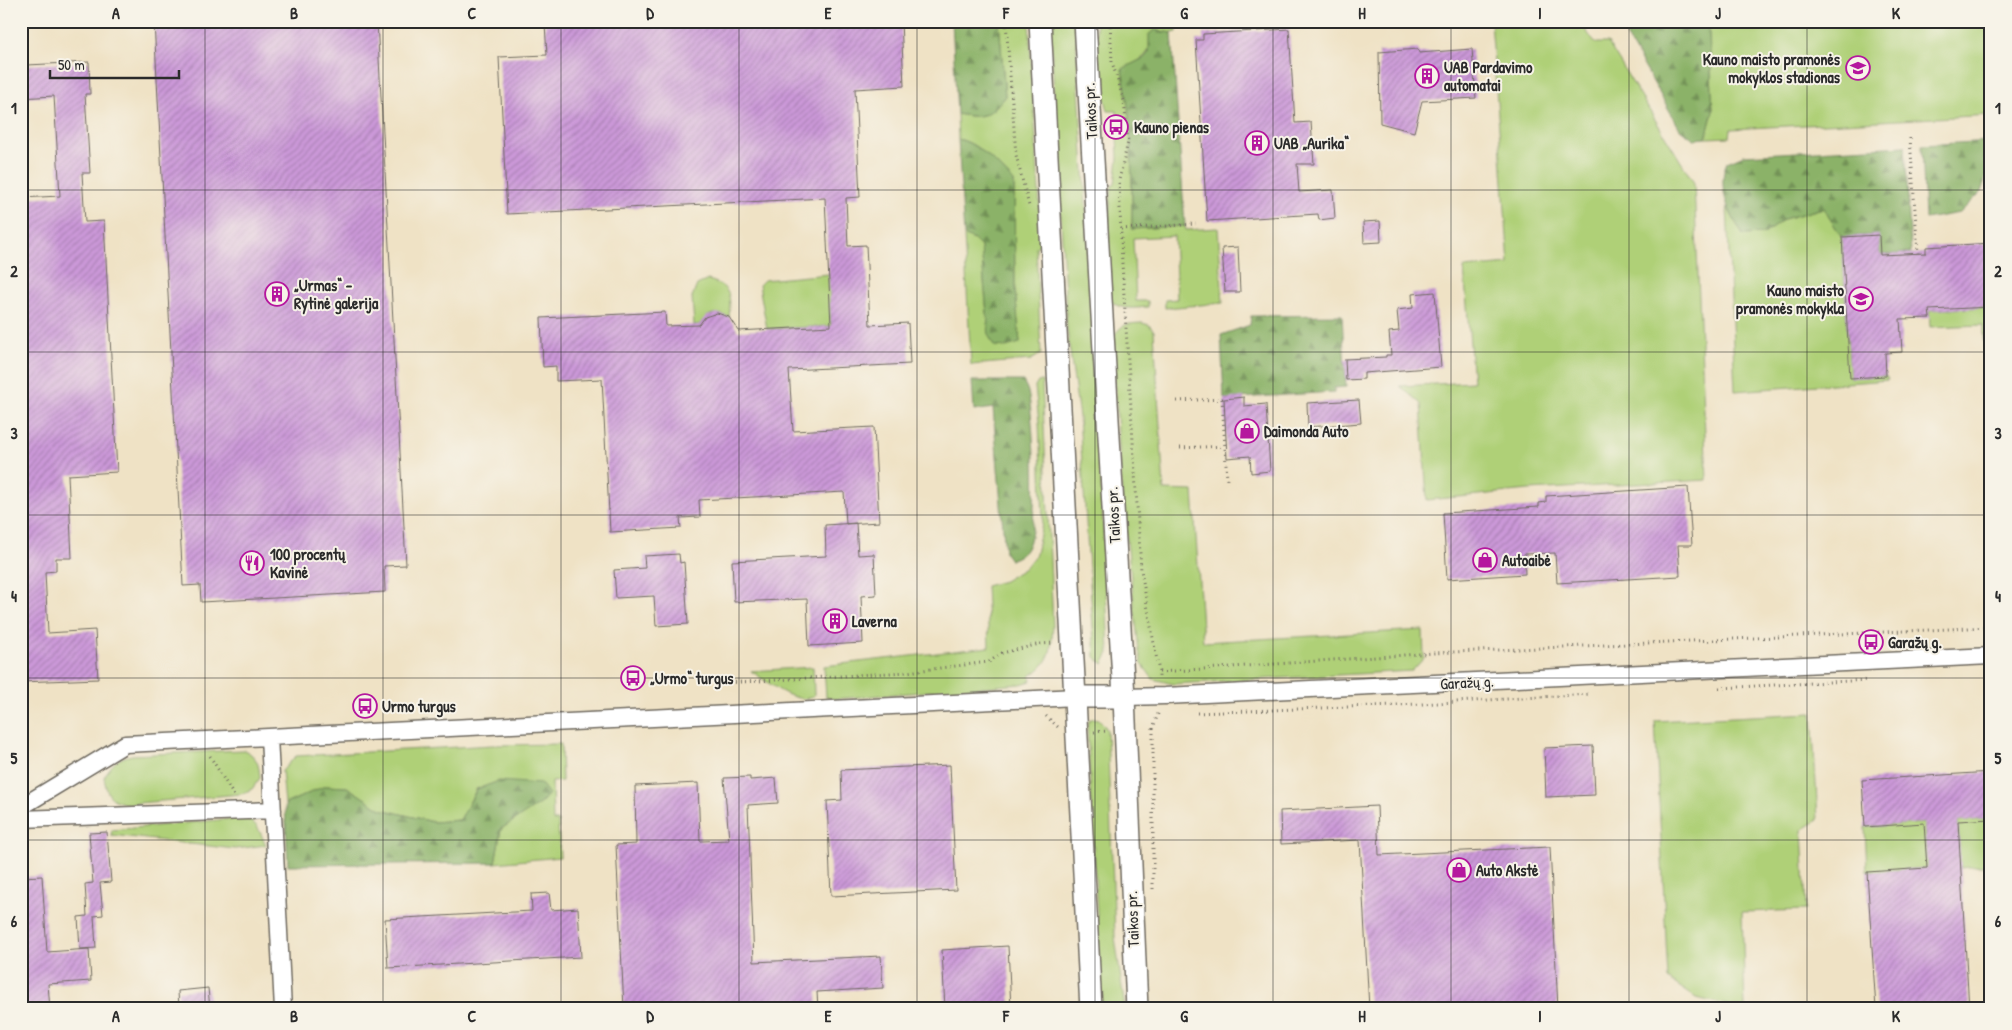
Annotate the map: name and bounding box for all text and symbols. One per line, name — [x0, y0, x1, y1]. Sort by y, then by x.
text: A — [112, 2, 120, 24]
text: B — [290, 2, 298, 24]
text: C — [468, 2, 477, 24]
text: D — [646, 2, 654, 24]
text: E — [824, 2, 832, 24]
text: F — [1002, 2, 1010, 24]
text: G — [1180, 2, 1188, 24]
text: H — [1358, 2, 1366, 24]
text: I — [1538, 2, 1542, 24]
text: J — [1715, 2, 1721, 24]
text: K — [1892, 2, 1901, 24]
scale bar — [50, 48, 179, 80]
place label: Kauno maisto pramonės mokyklos stadionas — [1703, 48, 1841, 89]
text: 50 m — [58, 54, 85, 75]
school or university icon: Kauno maisto pramonės mokyklos stadionas — [1845, 55, 1871, 81]
place label: UAB Pardavimo automatai — [1444, 56, 1533, 96]
building icon: UAB Pardavimo automatai — [1414, 63, 1440, 89]
street label: Taikos pr. — [1078, 82, 1102, 140]
text: 1 — [11, 97, 17, 119]
text: 1 — [1995, 97, 2001, 119]
bus stop icon: Kauno pienas — [1103, 114, 1129, 140]
place label: Kauno pienas — [1134, 116, 1210, 139]
building icon: UAB „Aurika“ — [1244, 130, 1270, 156]
place label: UAB „Aurika“ — [1274, 132, 1349, 154]
text: 2 — [10, 260, 18, 282]
text: 2 — [1994, 260, 2002, 282]
place label: „Urmas“ - Rytinė galerija — [294, 274, 379, 315]
place label: Kauno maisto pramonės mokykla — [1736, 279, 1845, 320]
building icon: „Urmas“ - Rytinė galerija — [264, 281, 290, 307]
school or university icon: Kauno maisto pramonės mokykla — [1848, 286, 1874, 312]
shop icon: Daimonda Auto — [1234, 418, 1260, 444]
place label: Daimonda Auto — [1264, 420, 1349, 442]
text: 3 — [10, 422, 18, 444]
text: 3 — [1994, 422, 2002, 444]
street label: Taikos pr. — [1101, 486, 1125, 544]
place label: 100 procentų Kavinė — [270, 543, 347, 583]
shop icon: Autoaibė — [1472, 547, 1498, 573]
place label: Autoaibė — [1502, 549, 1552, 571]
restaurant icon: 100 procentų Kavinė — [239, 550, 265, 576]
text: 4 — [11, 585, 17, 607]
text: 4 — [1995, 585, 2001, 607]
building icon: Laverna — [822, 608, 848, 634]
place label: Laverna — [852, 610, 897, 632]
bus stop icon: Garažų g. — [1858, 629, 1884, 655]
place label: Garažų g. — [1888, 631, 1942, 654]
bus stop icon: „Urmo“ turgus — [620, 665, 646, 691]
place label: „Urmo“ turgus — [650, 667, 734, 690]
street label: Garažų g. — [1440, 670, 1494, 694]
bus stop icon: Urmo turgus — [352, 693, 378, 719]
place label: Urmo turgus — [382, 695, 457, 718]
text: 5 — [11, 747, 18, 769]
text: 5 — [1995, 747, 2002, 769]
shop icon: Auto Akstė — [1446, 857, 1472, 883]
place label: Auto Akstė — [1476, 859, 1539, 881]
street label: Taikos pr. — [1120, 890, 1144, 948]
text: 6 — [11, 910, 18, 932]
text: 6 — [1995, 910, 2002, 932]
text: A — [112, 1005, 120, 1027]
text: B — [290, 1005, 298, 1027]
text: C — [468, 1005, 477, 1027]
text: D — [646, 1005, 654, 1027]
text: E — [824, 1005, 832, 1027]
text: F — [1002, 1005, 1010, 1027]
text: G — [1180, 1005, 1188, 1027]
text: H — [1358, 1005, 1366, 1027]
text: I — [1538, 1005, 1542, 1027]
text: J — [1715, 1005, 1721, 1027]
text: K — [1892, 1005, 1901, 1027]

